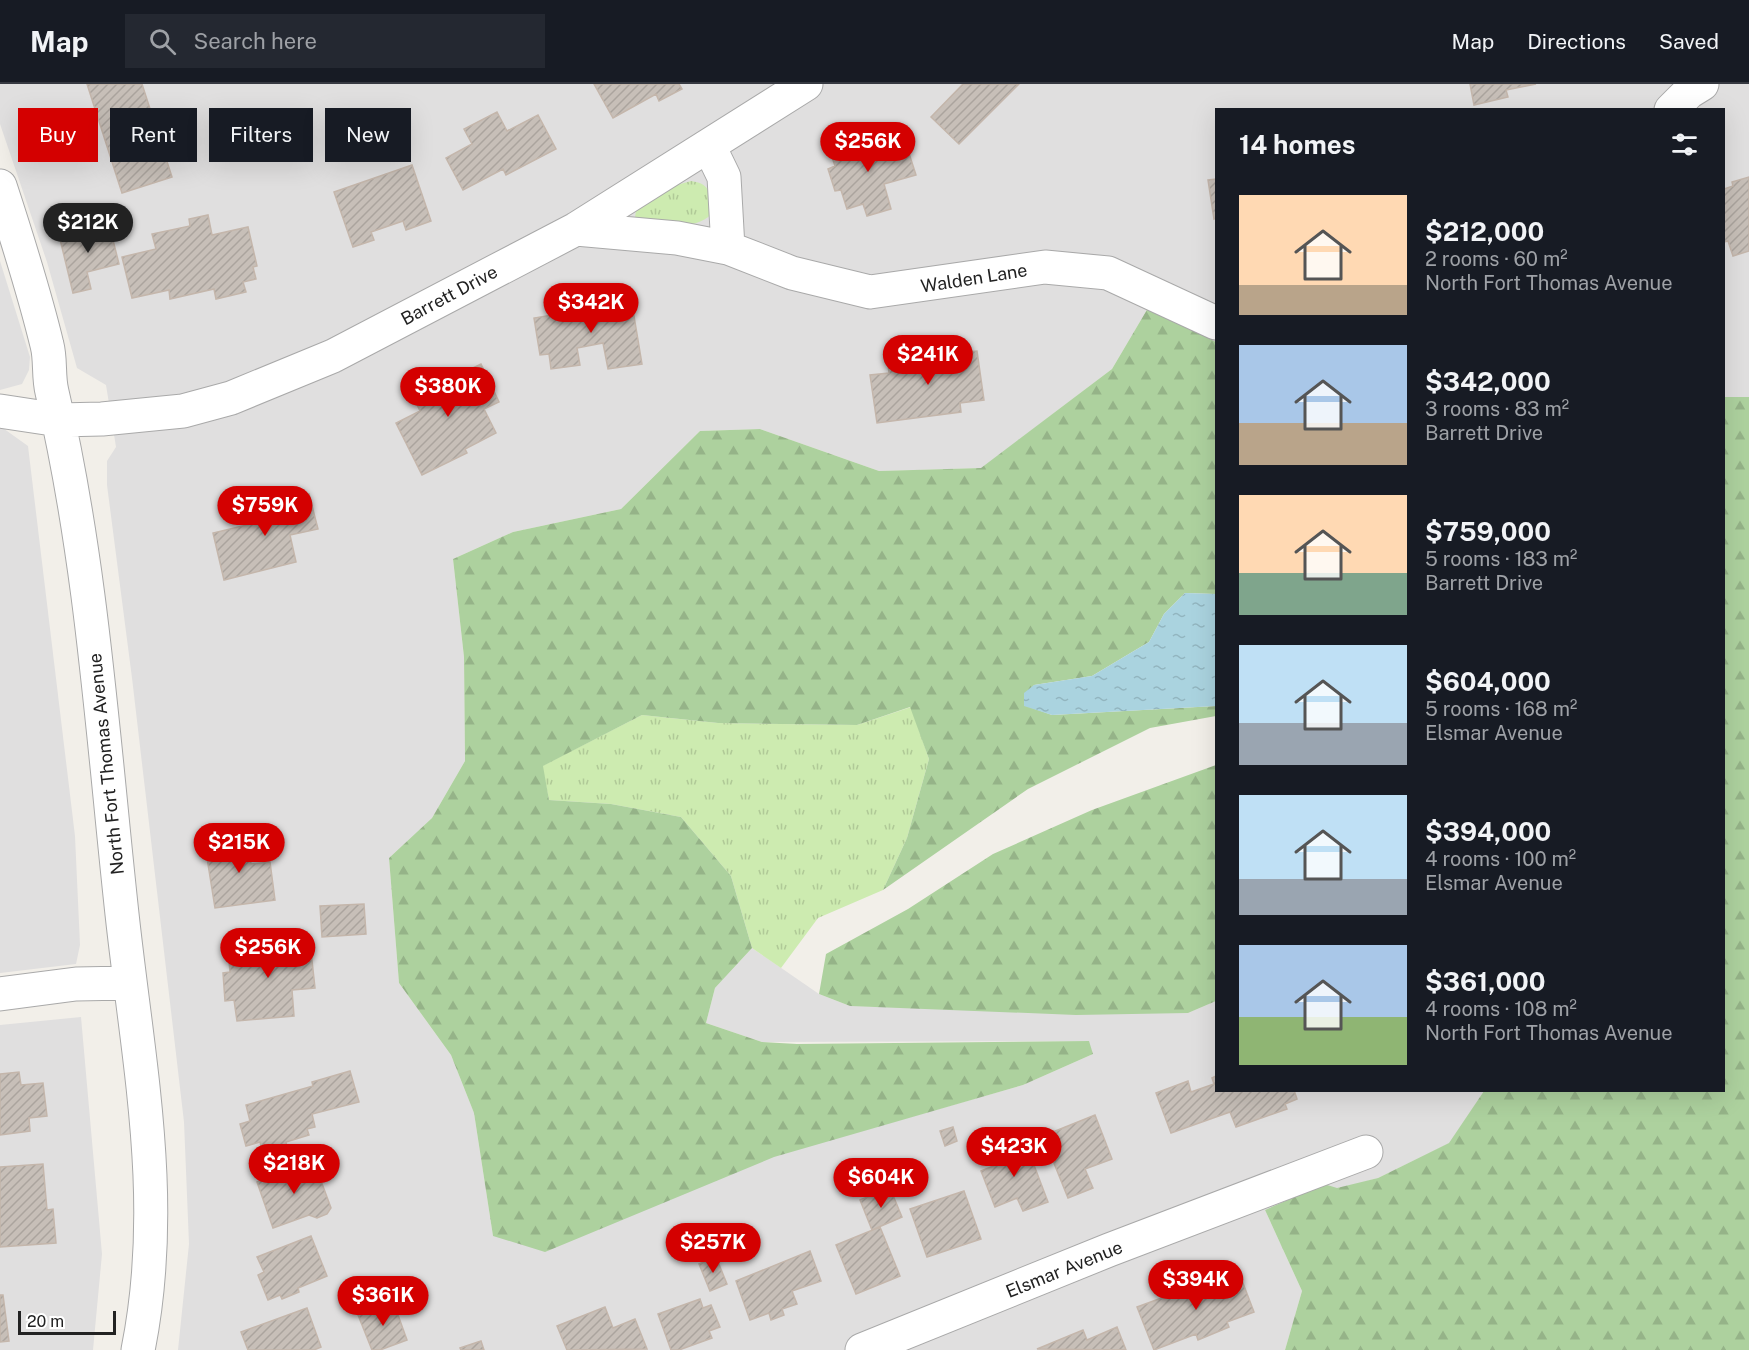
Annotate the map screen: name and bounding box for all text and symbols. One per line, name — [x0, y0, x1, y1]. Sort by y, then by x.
search box — [125, 14, 545, 68]
text: Map — [30, 25, 89, 58]
icon: search — [146, 25, 179, 58]
text: Search here — [194, 28, 317, 54]
text: Map — [1452, 29, 1494, 54]
text: Directions — [1527, 29, 1626, 54]
text: Saved — [1659, 29, 1719, 54]
chip: Buy — [18, 108, 98, 162]
chip: Rent — [110, 108, 197, 162]
chip: Filters — [209, 108, 313, 162]
chip: New — [325, 108, 411, 162]
pin: $256K — [826, 122, 910, 173]
icon: filters — [1668, 128, 1701, 161]
text: $256K — [834, 129, 902, 153]
text: 14 homes — [1239, 129, 1355, 160]
pin: $212K — [46, 203, 130, 254]
text: $212K — [57, 210, 119, 234]
text: $212,000 — [1425, 216, 1544, 247]
icon: home — [1287, 219, 1359, 291]
text: 2 rooms · 60 m² — [1425, 247, 1568, 271]
street label: Walden Lane — [919, 259, 1029, 297]
street label: Barrett Drive — [397, 261, 501, 329]
text: North Fort Thomas Avenue — [1425, 271, 1673, 295]
pin: $342K — [549, 283, 633, 334]
text: $342K — [557, 290, 625, 314]
pin: $241K — [886, 335, 970, 386]
text: $241K — [897, 342, 959, 366]
text: $342,000 — [1425, 366, 1551, 397]
pin: $380K — [406, 367, 490, 418]
icon: home — [1287, 369, 1359, 441]
text: $380K — [414, 374, 482, 398]
text: 3 rooms · 83 m² — [1425, 397, 1569, 421]
text: Barrett Drive — [1425, 421, 1543, 445]
pin: $759K — [223, 486, 307, 537]
text: $759K — [231, 493, 299, 517]
text: $759,000 — [1425, 516, 1551, 547]
icon: home — [1287, 519, 1359, 591]
text: 5 rooms · 183 m² — [1425, 547, 1577, 571]
text: Barrett Drive — [1425, 571, 1543, 595]
street label: North Fort Thomas Avenue — [84, 652, 128, 876]
text: $604,000 — [1425, 666, 1551, 697]
icon: home — [1287, 669, 1359, 741]
text: 5 rooms · 168 m² — [1425, 697, 1577, 721]
text: Elsmar Avenue — [1425, 721, 1563, 745]
text: $394,000 — [1425, 816, 1551, 847]
icon: home — [1287, 819, 1359, 891]
pin: $215K — [197, 823, 281, 874]
text: $215K — [208, 830, 270, 854]
text: 4 rooms · 100 m² — [1425, 847, 1576, 871]
text: Elsmar Avenue — [1425, 871, 1563, 895]
pin: $256K — [226, 928, 310, 979]
text: $256K — [234, 935, 302, 959]
text: $361,000 — [1425, 966, 1546, 997]
icon: home — [1287, 969, 1359, 1041]
text: 4 rooms · 108 m² — [1425, 997, 1577, 1021]
text: North Fort Thomas Avenue — [1425, 1021, 1673, 1045]
pin: $423K — [972, 1127, 1056, 1178]
text: $423K — [980, 1134, 1048, 1158]
pin: $218K — [252, 1144, 336, 1195]
text: $218K — [263, 1151, 325, 1175]
pin: $604K — [839, 1158, 923, 1209]
text: $604K — [847, 1165, 915, 1189]
pin: $257K — [671, 1223, 755, 1274]
text: $257K — [680, 1230, 746, 1254]
street label: Elsmar Avenue — [1003, 1236, 1125, 1302]
pin: $394K — [1154, 1260, 1238, 1311]
text: $394K — [1162, 1267, 1230, 1291]
pin: $361K — [341, 1276, 425, 1327]
text: $361K — [352, 1283, 414, 1307]
scale bar — [18, 1308, 116, 1336]
text: 20 m — [27, 1312, 64, 1331]

